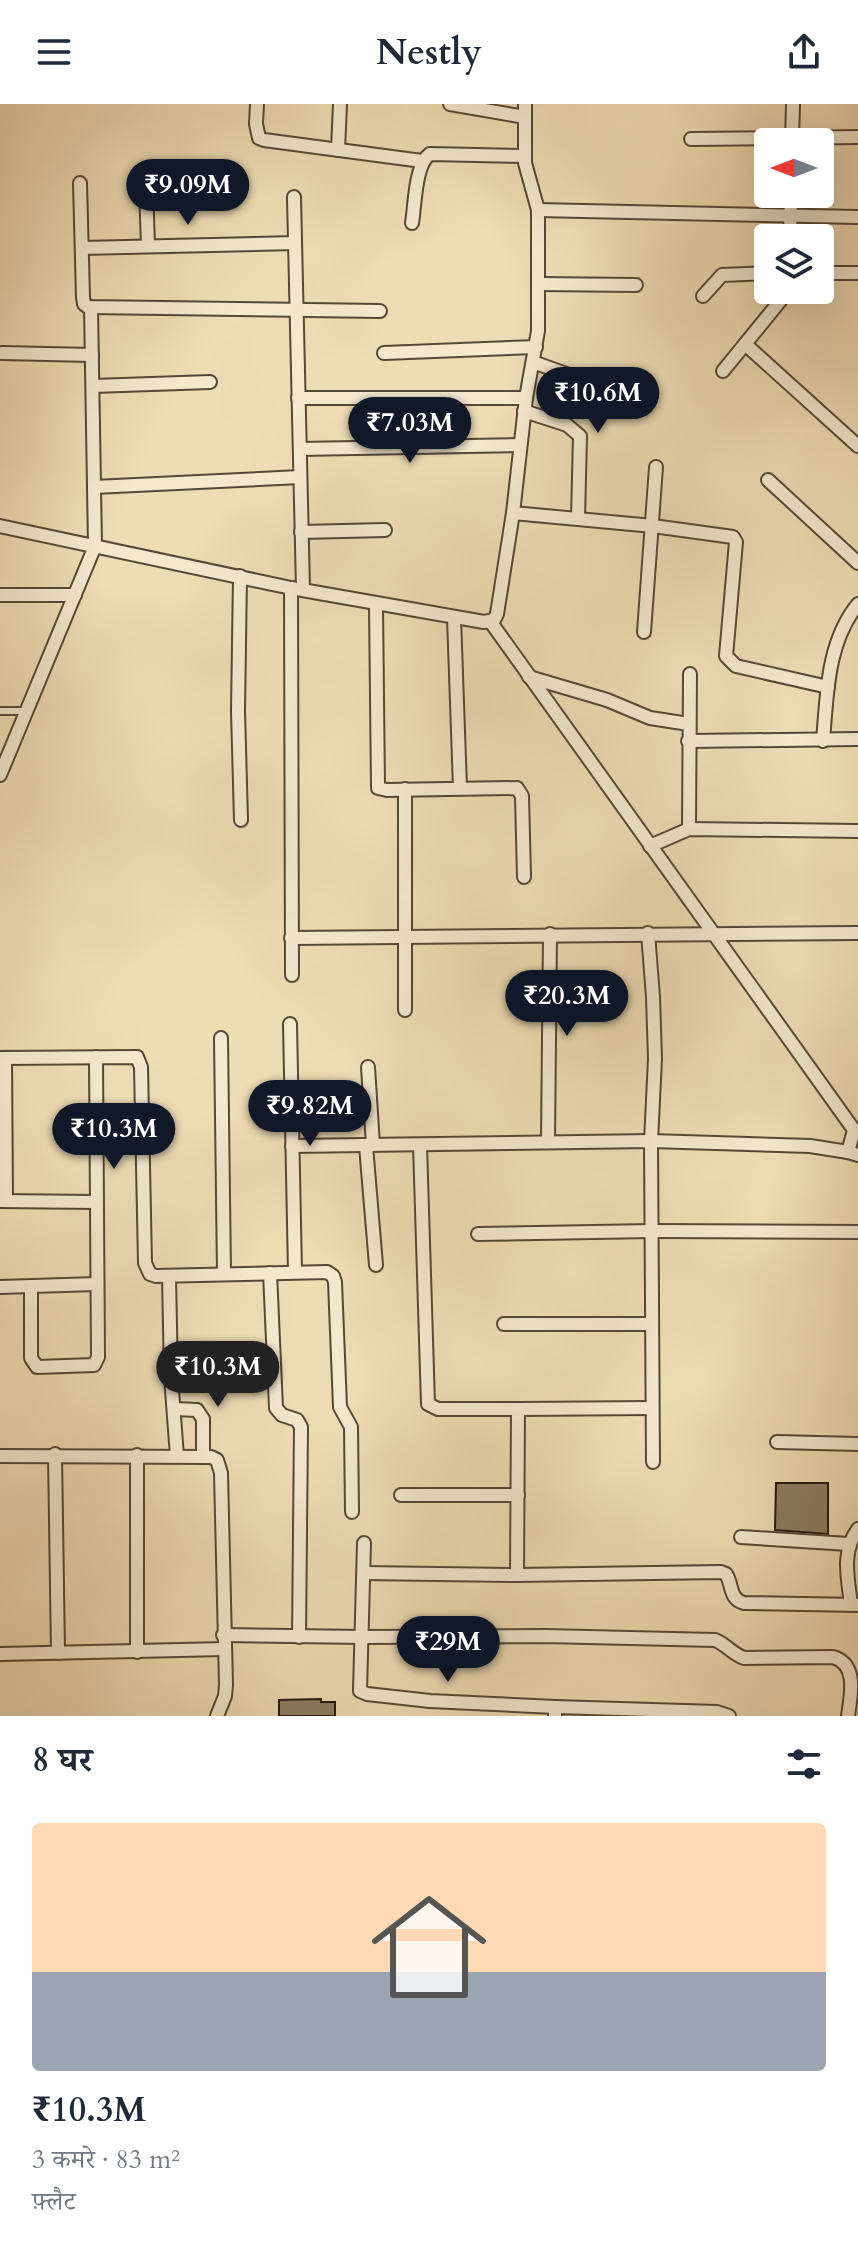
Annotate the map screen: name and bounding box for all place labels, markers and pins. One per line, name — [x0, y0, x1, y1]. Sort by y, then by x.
pin: ₹9.09M — [123, 159, 253, 227]
pin: ₹10.6M — [533, 367, 663, 435]
pin: ₹7.03M — [345, 397, 475, 465]
pin: ₹20.3M — [502, 970, 632, 1038]
pin: ₹9.82M — [245, 1080, 375, 1148]
pin: ₹10.3M — [49, 1103, 179, 1171]
pin: ₹10.3M — [153, 1341, 283, 1409]
pin: ₹29M — [401, 1616, 495, 1684]

